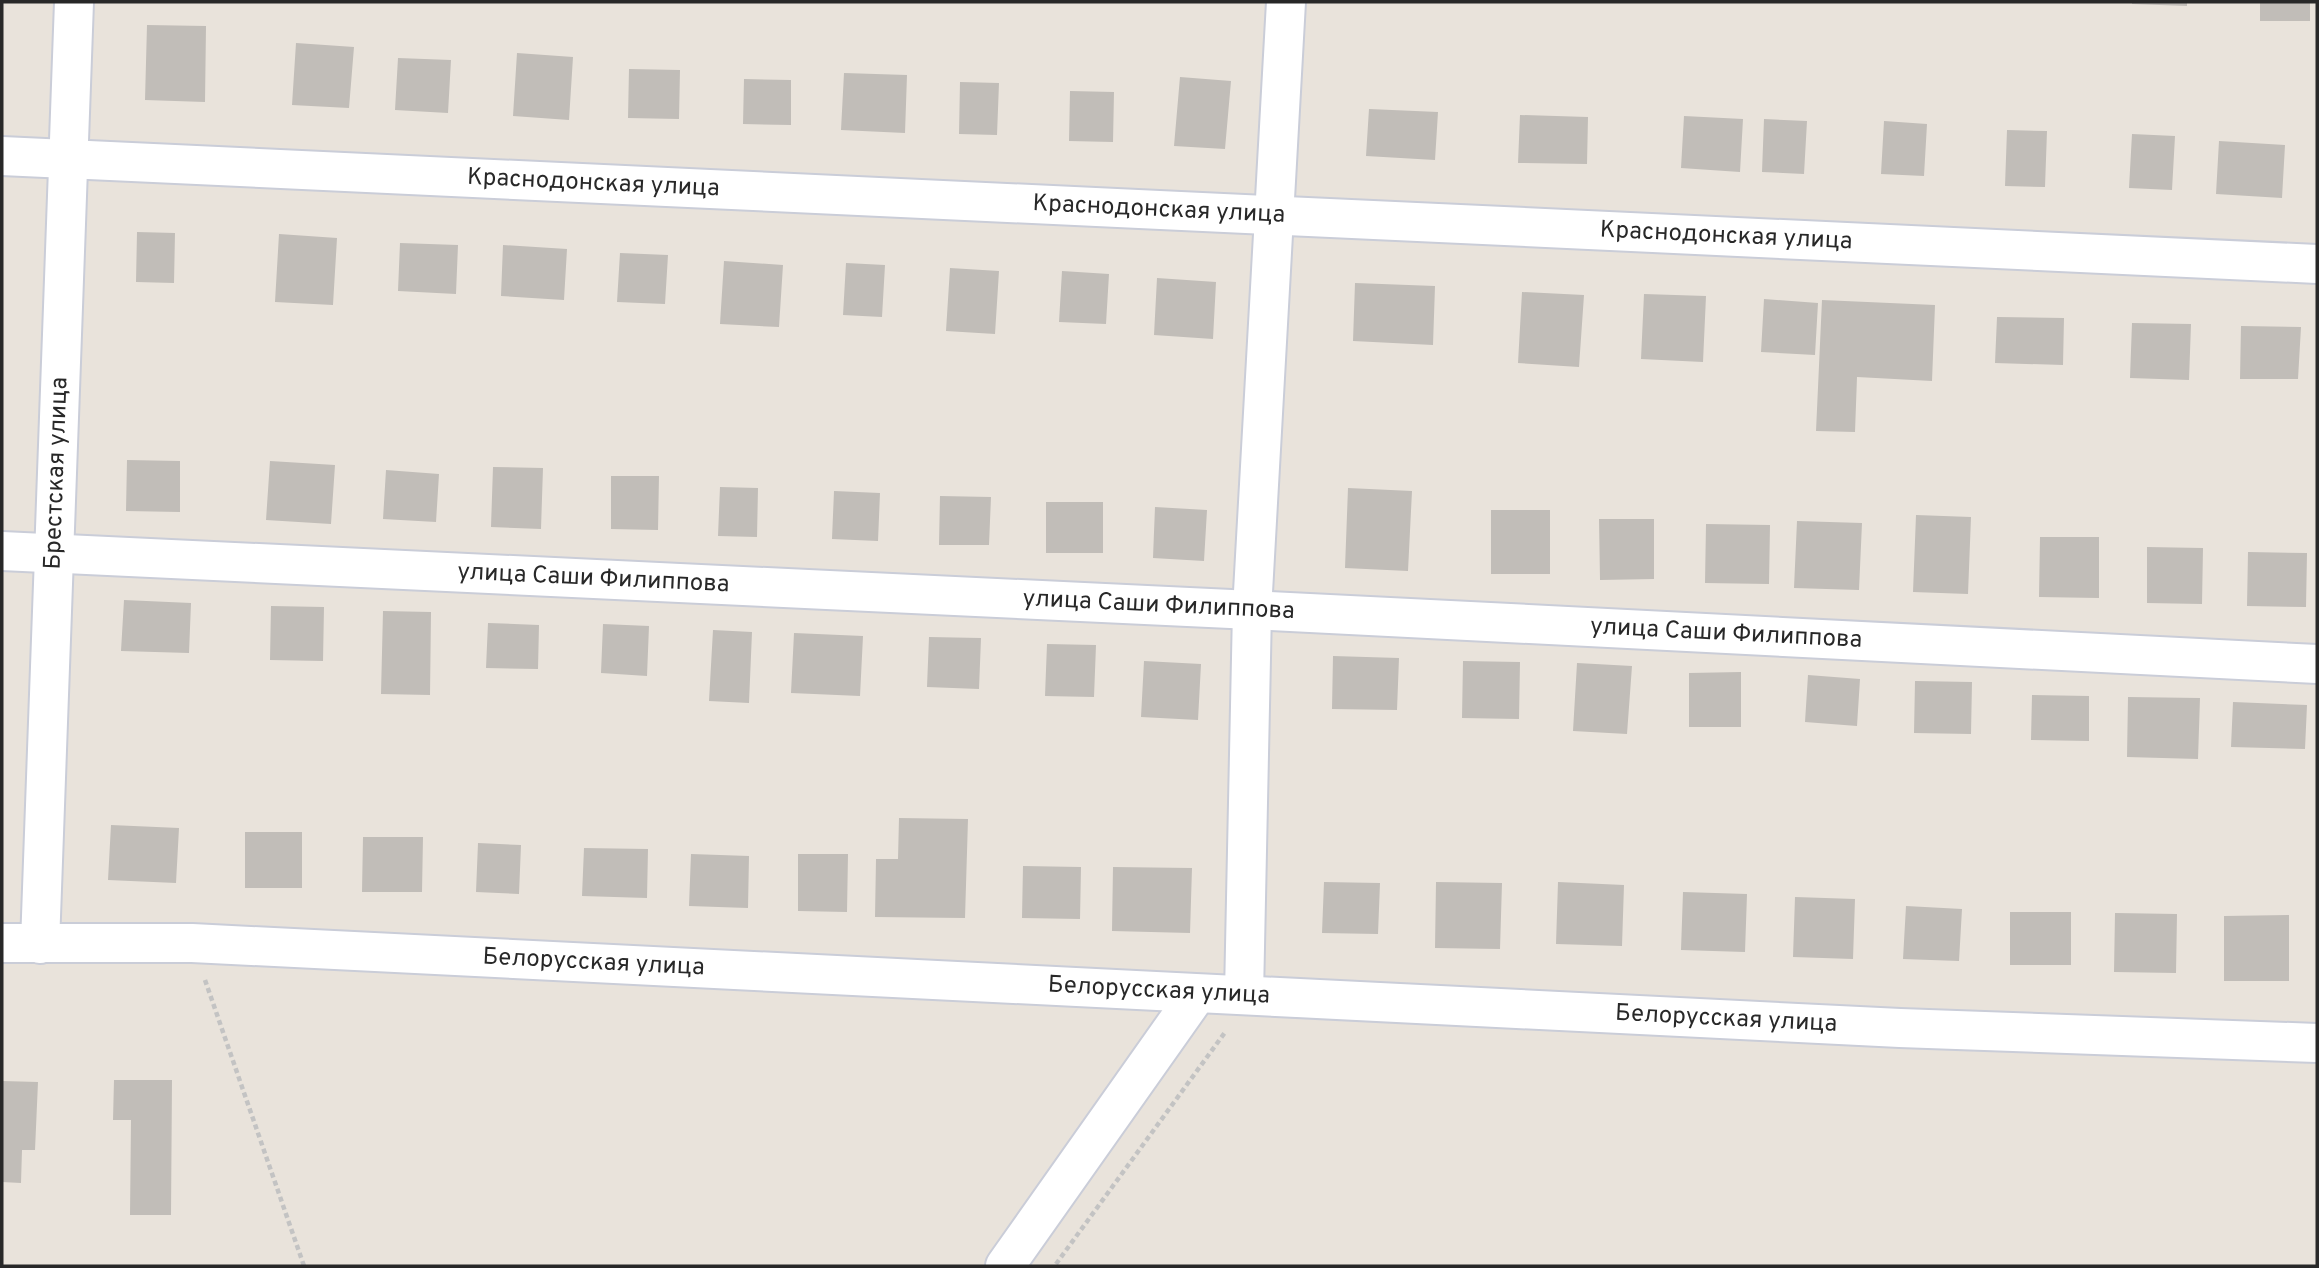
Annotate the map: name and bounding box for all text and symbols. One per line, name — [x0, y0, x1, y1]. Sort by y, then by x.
street label: Краснодонская улица — [466, 163, 720, 204]
street label: Краснодонская улица — [1032, 189, 1286, 231]
street label: Краснодонская улица — [1599, 216, 1853, 257]
street label: Брестская улица — [39, 376, 75, 570]
street label: улица Саши Филиппова — [457, 558, 730, 600]
street label: улица Саши Филиппова — [1022, 584, 1296, 627]
street label: улица Саши Филиппова — [1589, 612, 1863, 656]
street label: Белорусская улица — [482, 942, 705, 983]
street label: Белорусская улица — [1047, 971, 1271, 1012]
street label: Белорусская улица — [1614, 999, 1838, 1040]

